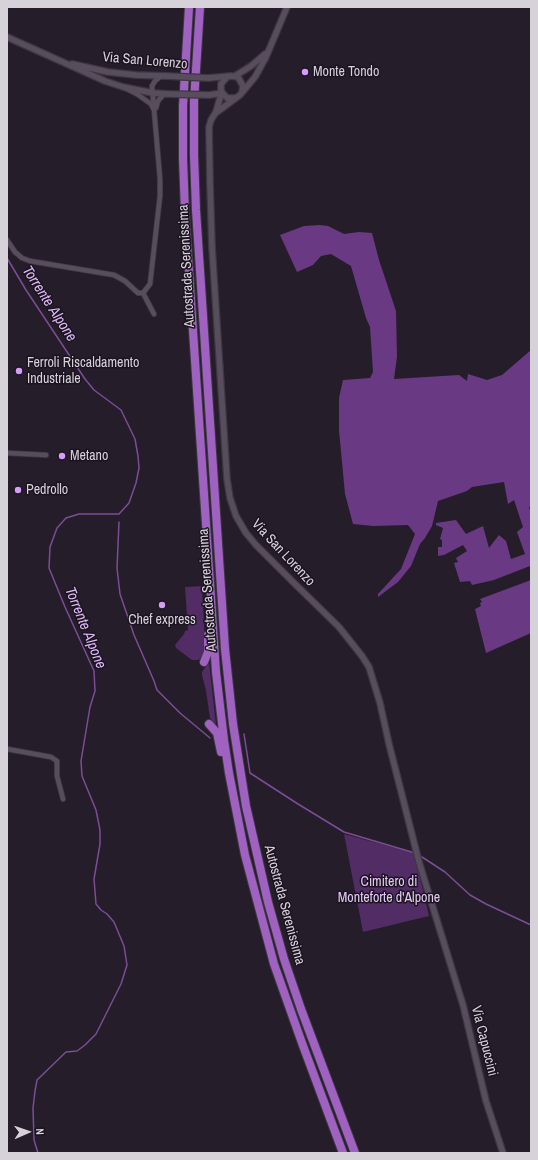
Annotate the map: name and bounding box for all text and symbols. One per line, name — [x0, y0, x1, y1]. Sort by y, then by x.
street label: Via San Lorenzo — [102, 49, 188, 73]
place label: Monte Tondo — [313, 64, 379, 80]
marker: Monte Tondo — [300, 67, 310, 77]
street label: Autostrada Serenissima — [175, 204, 199, 328]
water label: Torrente Alpone — [18, 263, 80, 345]
place label: Ferroli Riscaldamento Industriale — [27, 355, 139, 388]
marker: Ferroli Riscaldamento Industriale — [14, 366, 24, 376]
place label: Metano — [70, 448, 108, 464]
marker: Metano — [57, 451, 67, 461]
place label: Pedrollo — [26, 482, 68, 498]
marker: Pedrollo — [13, 485, 23, 495]
street label: Via San Lorenzo — [248, 516, 318, 590]
street label: Autostrada Serenissima — [195, 528, 221, 652]
water label: Torrente Alpone — [60, 585, 110, 671]
marker: Chef express — [157, 600, 167, 610]
place label: Chef express — [128, 612, 196, 628]
street label: Autostrada Serenissima — [260, 843, 308, 967]
park label: Cimitero di Monteforte d'Alpone — [338, 874, 440, 906]
street label: Via Capuccini — [467, 1004, 501, 1078]
north arrow — [8, 1112, 48, 1152]
text: N — [33, 1128, 47, 1135]

